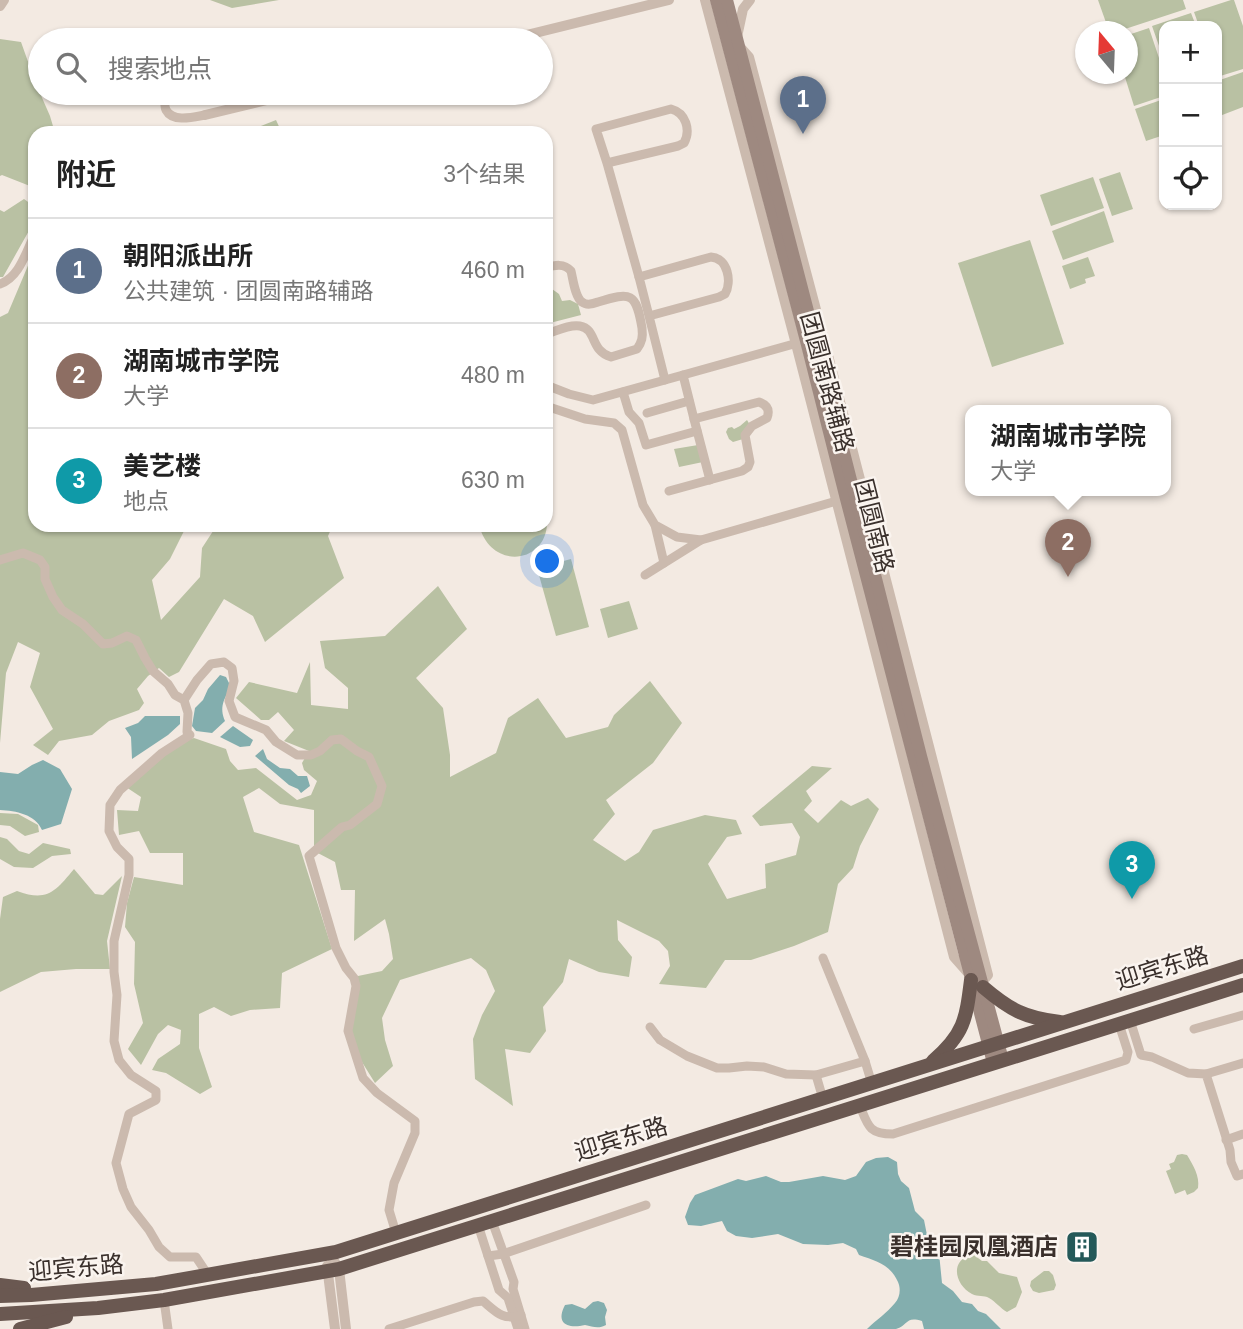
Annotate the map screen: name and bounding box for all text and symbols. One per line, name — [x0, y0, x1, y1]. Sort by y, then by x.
north arrow — [1075, 21, 1138, 84]
map controls — [1159, 21, 1222, 210]
button: + — [1159, 21, 1222, 84]
search box — [28, 28, 553, 105]
icon: search — [52, 48, 90, 86]
text: 搜索地点 — [108, 54, 212, 84]
pin: 1 — [780, 76, 826, 134]
button: − — [1159, 84, 1222, 147]
button: locate — [1159, 147, 1222, 210]
text: 附近 — [56, 158, 116, 191]
text: 3个结果 — [443, 161, 525, 187]
text: 朝阳派出所 — [123, 241, 253, 271]
text: 1 — [73, 257, 85, 283]
text: 460 m — [461, 257, 525, 283]
text: 公共建筑 · 团圆南路辅路 — [123, 278, 373, 304]
street label: 团圆南路辅路 — [796, 309, 859, 455]
text: 湖南城市学院 — [123, 346, 279, 376]
text: 2 — [73, 362, 85, 388]
text: 480 m — [461, 362, 525, 388]
text: 大学 — [123, 383, 169, 409]
popup — [965, 405, 1171, 496]
text: 湖南城市学院 — [990, 421, 1146, 451]
text: 美艺楼 — [123, 451, 201, 481]
text: 大学 — [990, 458, 1036, 484]
text: 3 — [73, 467, 85, 493]
text: 630 m — [461, 467, 525, 493]
street label: 团圆南路 — [850, 476, 899, 576]
text: 地点 — [123, 488, 169, 514]
pin: 2 — [1045, 519, 1091, 577]
your location — [530, 544, 564, 578]
pin: 3 — [1109, 841, 1155, 899]
street label: 迎宾东路 — [1112, 941, 1212, 994]
street label: 迎宾东路 — [571, 1112, 671, 1165]
building icon: 碧桂园凤凰酒店 — [1063, 1228, 1101, 1266]
place label: 碧桂园凤凰酒店 — [890, 1233, 1058, 1260]
street label: 迎宾东路 — [27, 1250, 125, 1285]

